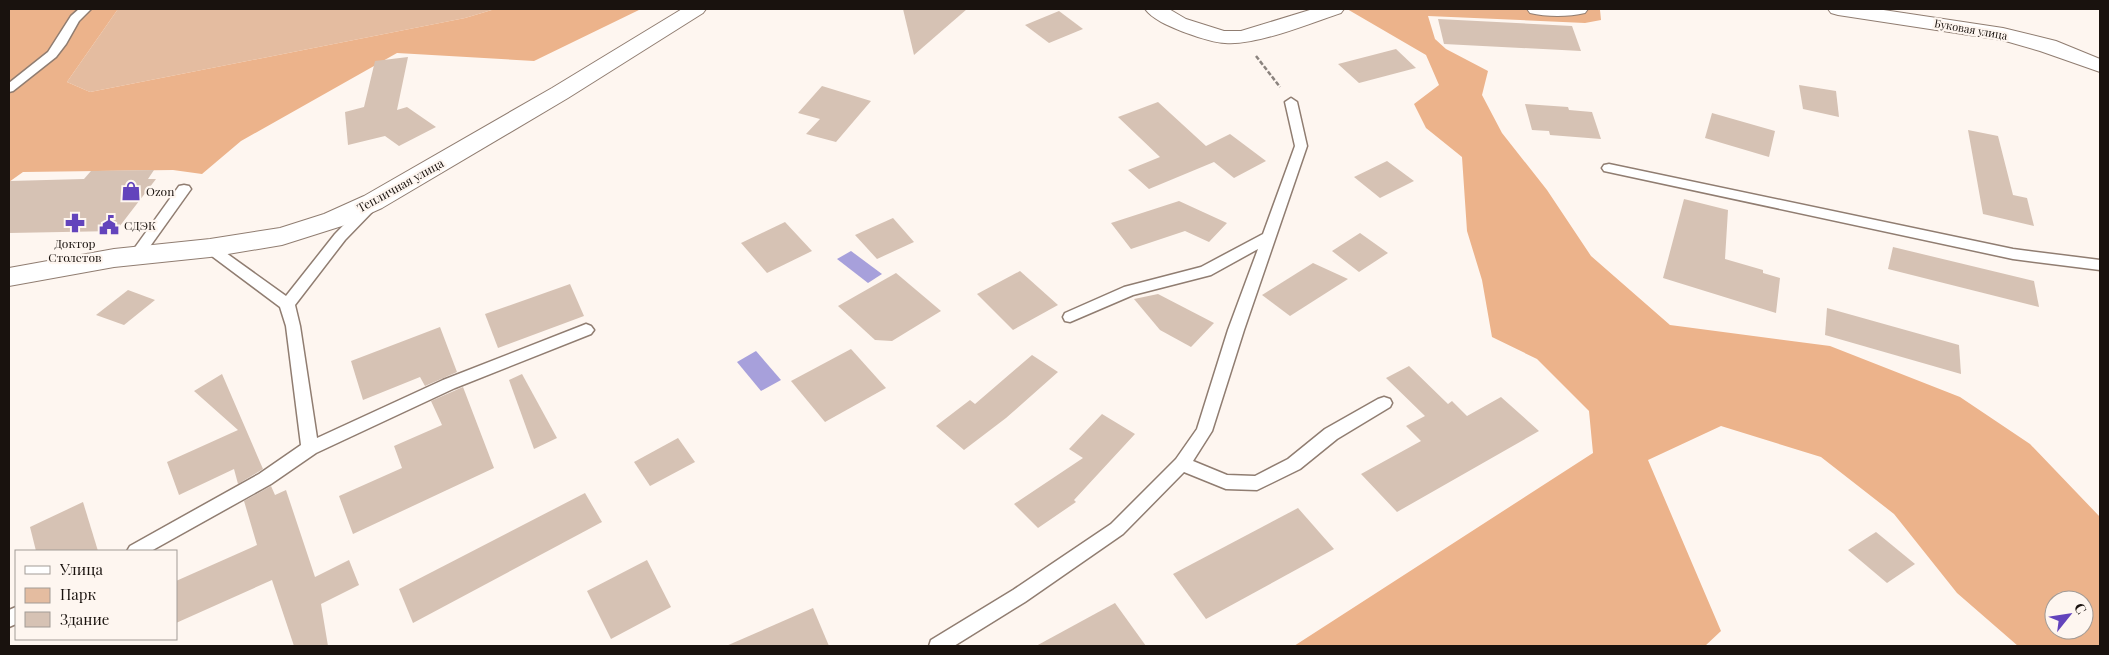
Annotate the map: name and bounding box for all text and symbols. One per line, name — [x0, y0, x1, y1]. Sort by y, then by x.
street label: Буковая улица — [1933, 15, 2009, 43]
street label: Тепличная улица — [354, 155, 446, 215]
shop icon: Ozon — [120, 180, 142, 202]
place label: Ozon — [146, 183, 174, 199]
pharmacy icon: Доктор Столетов — [64, 212, 86, 234]
public building icon: СДЭК — [98, 214, 120, 236]
place label: СДЭК — [124, 217, 156, 233]
place label: Доктор Столетов — [48, 235, 102, 265]
legend — [15, 550, 178, 640]
text: Улица — [59, 559, 103, 579]
text: Парк — [60, 584, 96, 604]
north arrow — [2044, 590, 2094, 640]
text: С — [2070, 599, 2091, 617]
text: Здание — [60, 609, 109, 629]

